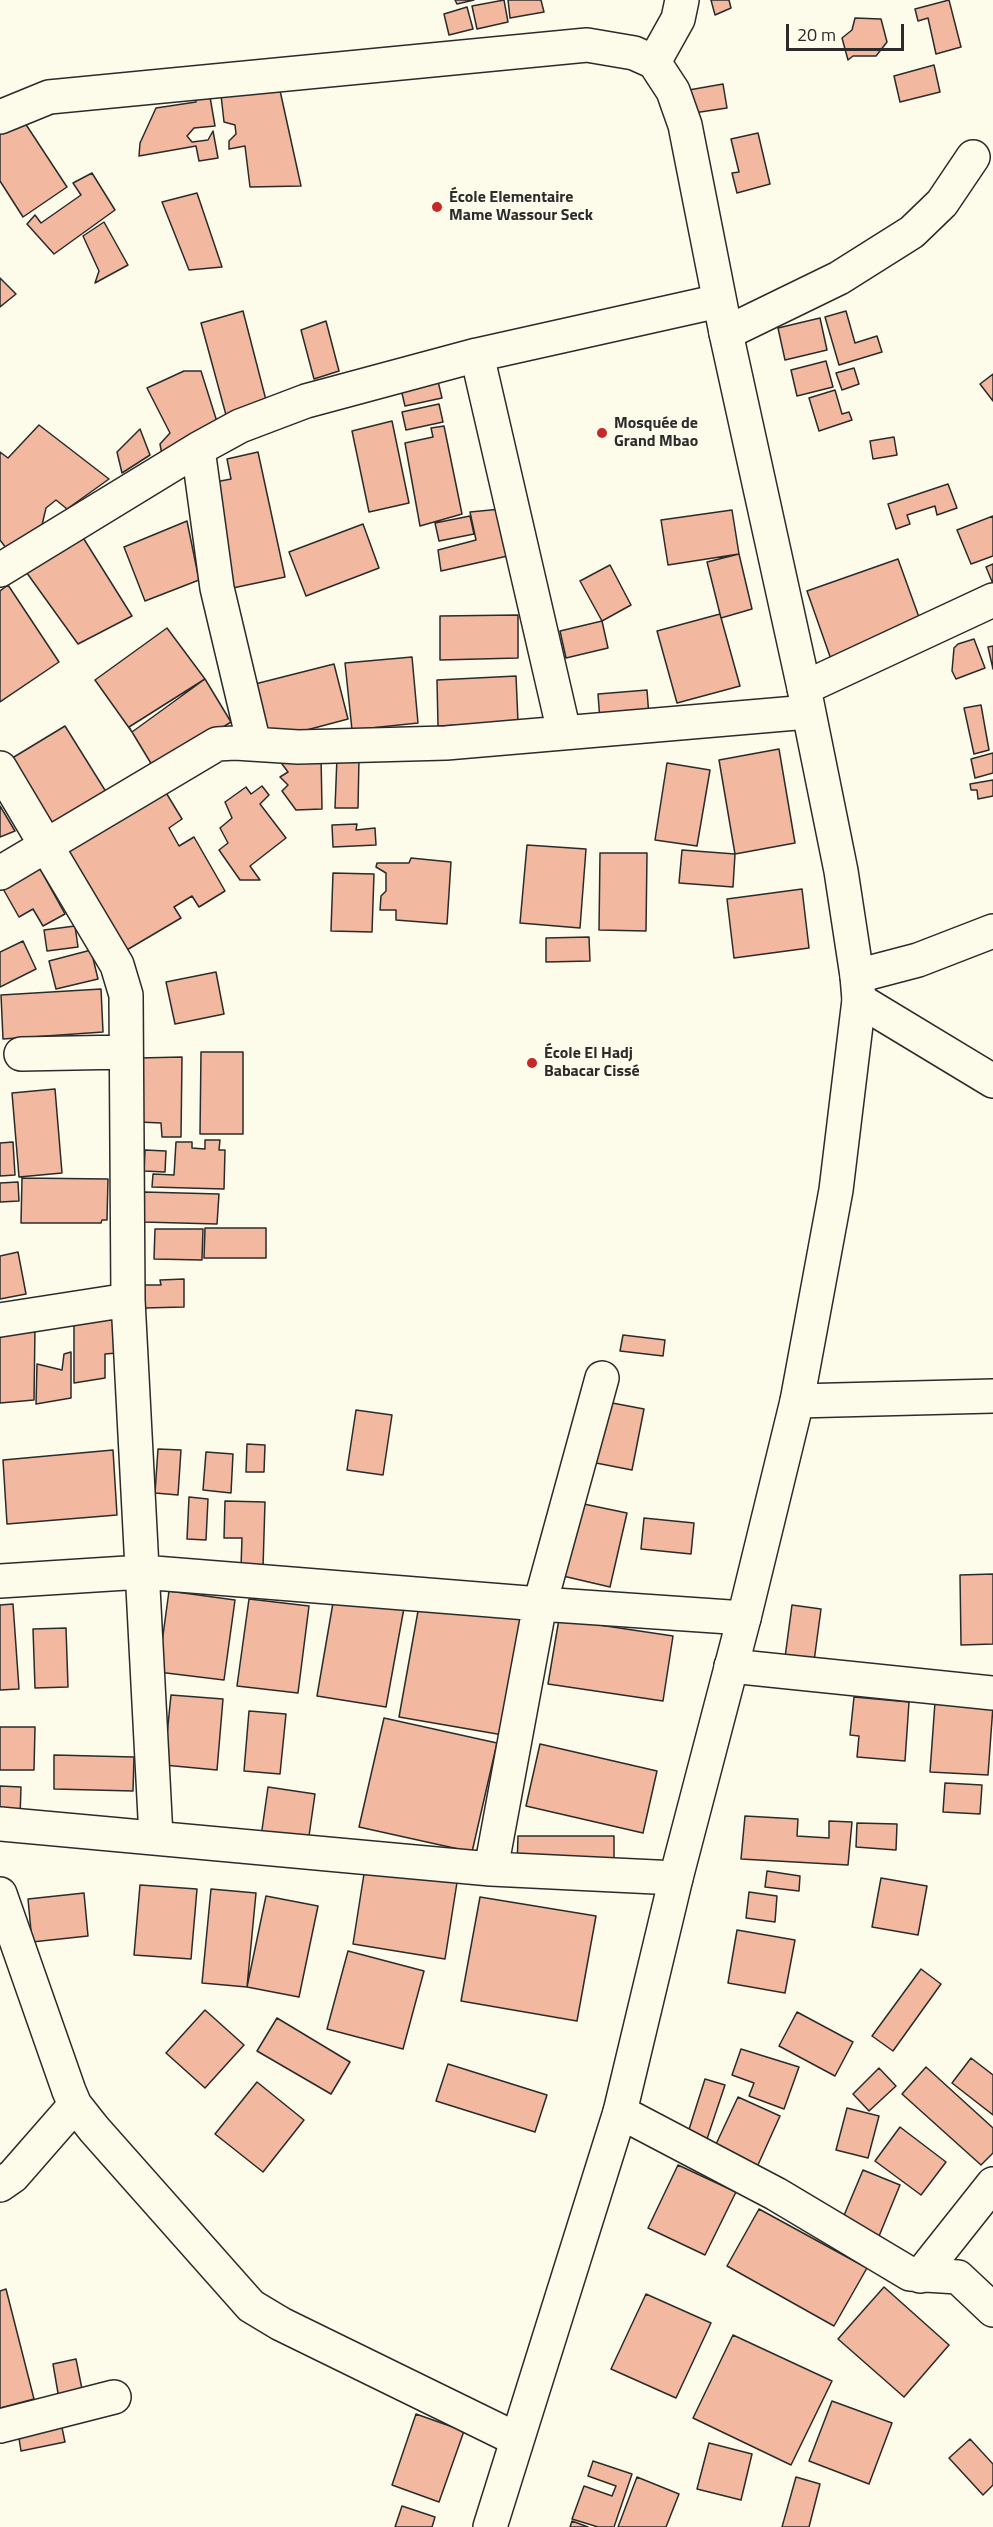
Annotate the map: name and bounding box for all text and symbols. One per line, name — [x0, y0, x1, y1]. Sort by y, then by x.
scale bar — [789, 12, 908, 50]
text: 20 m — [797, 21, 836, 48]
place label: École Elementaire Mame Wassour Seck — [449, 188, 593, 226]
marker: École Elementaire Mame Wassour Seck — [430, 200, 444, 214]
place label: Mosquée de Grand Mbao — [614, 414, 698, 452]
marker: Mosquée de Grand Mbao — [595, 426, 609, 440]
place label: École El Hadj Babacar Cissé — [544, 1044, 640, 1082]
marker: École El Hadj Babacar Cissé — [525, 1056, 539, 1070]

